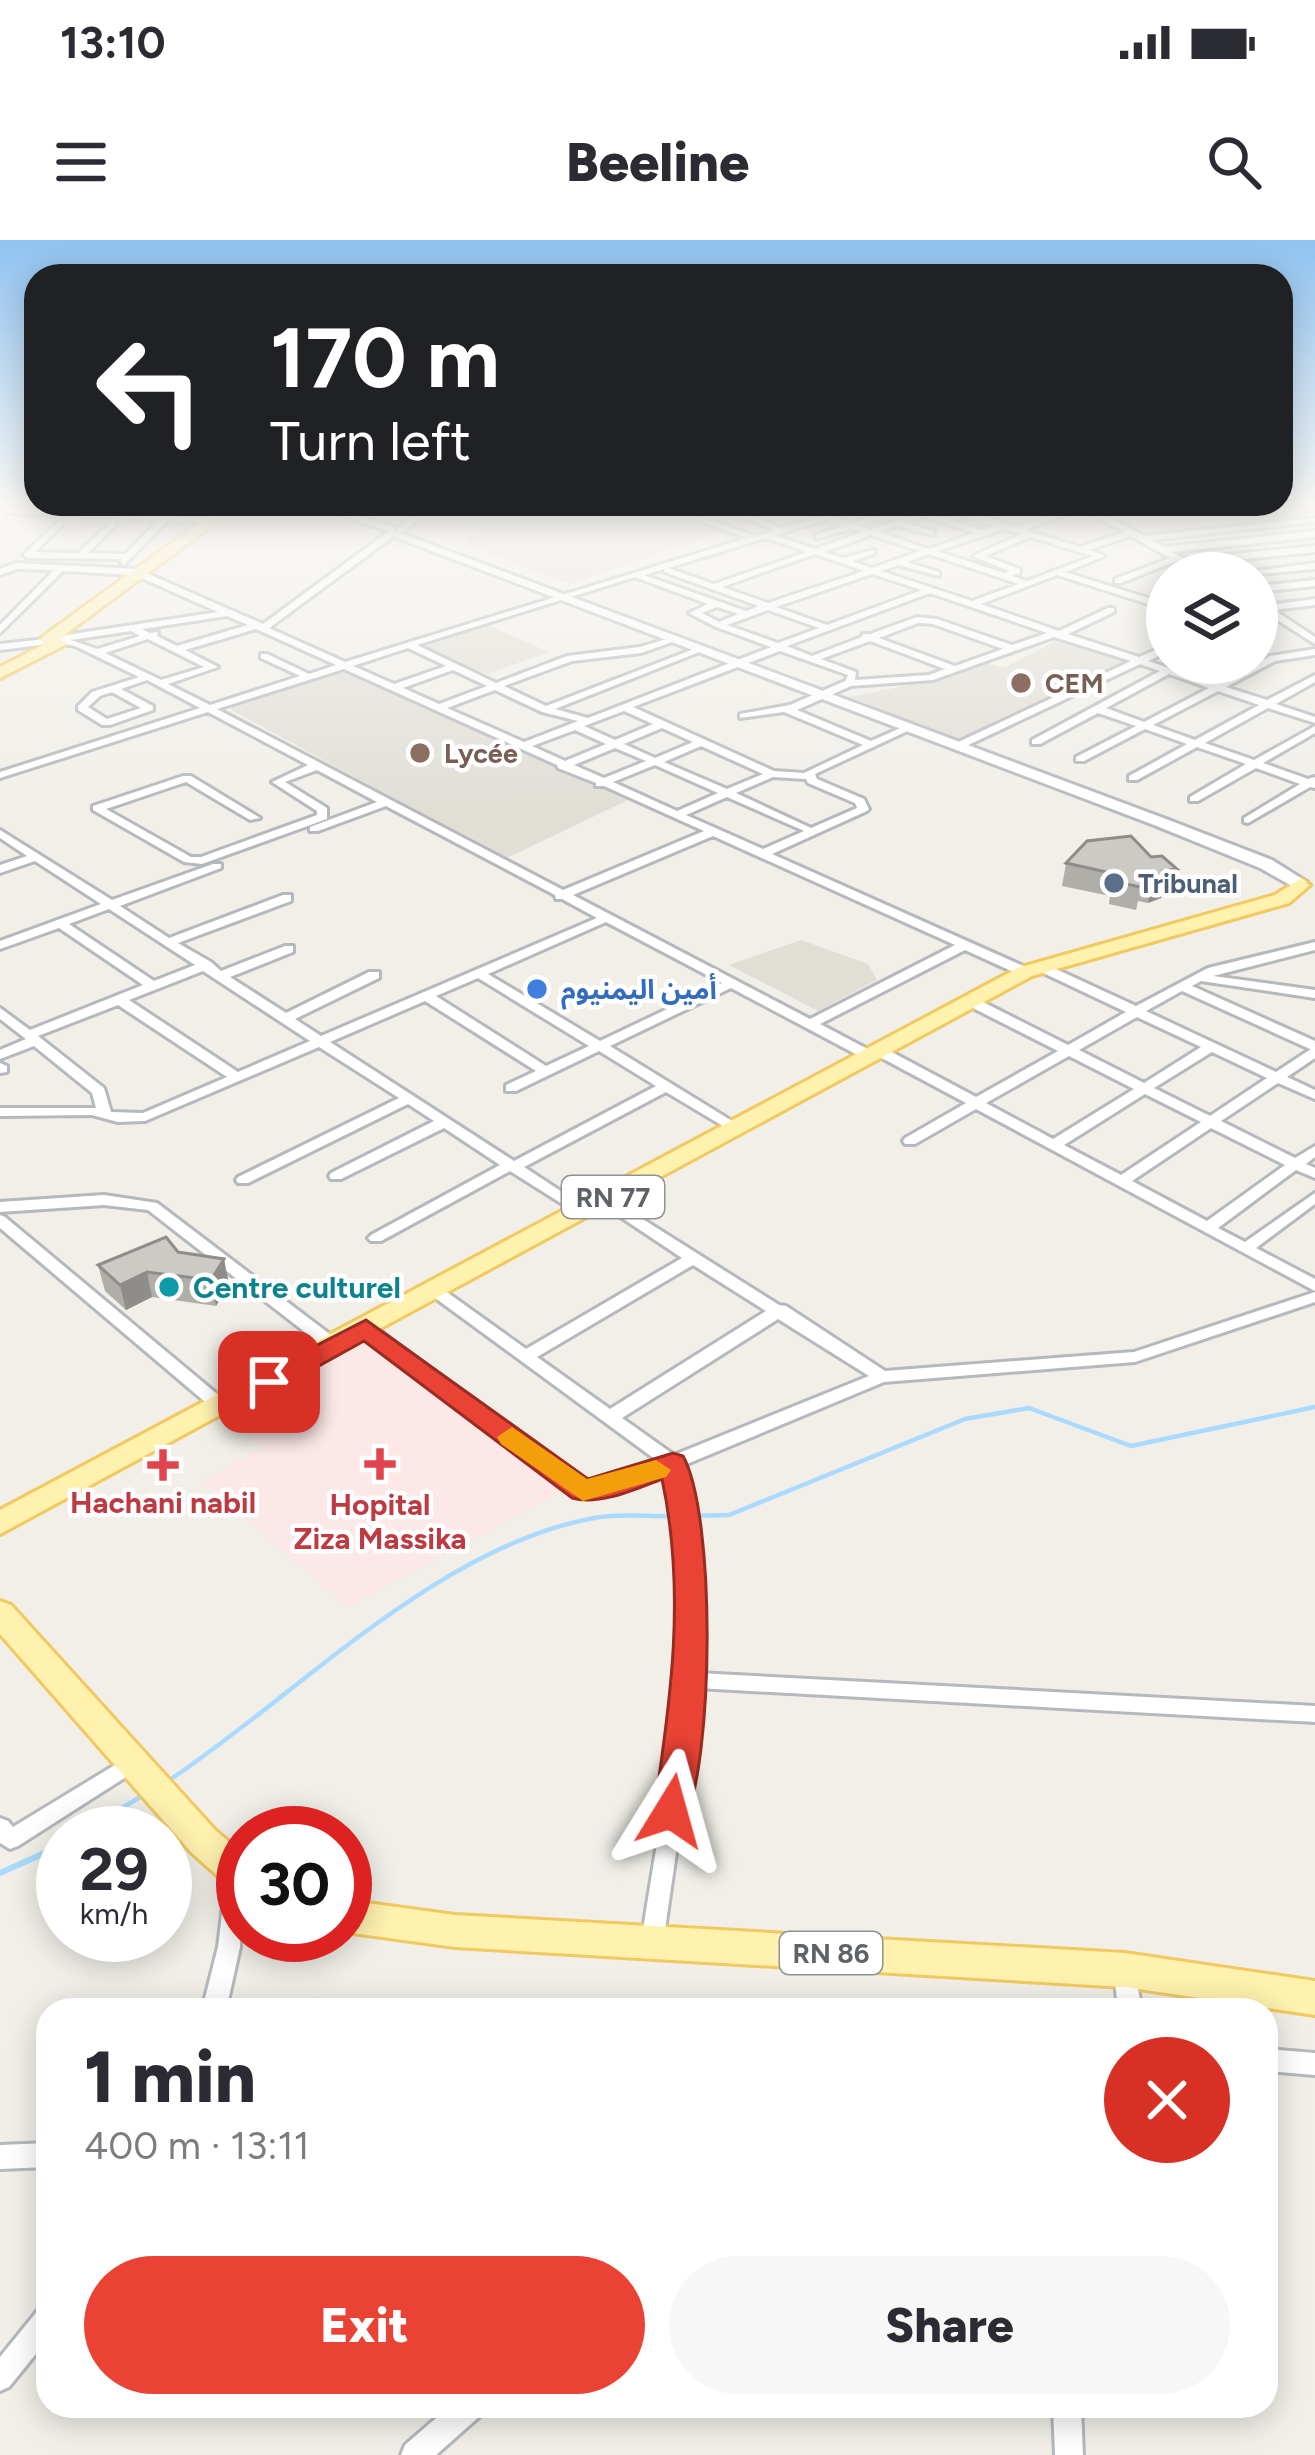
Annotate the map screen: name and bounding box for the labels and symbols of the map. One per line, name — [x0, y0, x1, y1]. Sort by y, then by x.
place label: CEM — [1045, 667, 1104, 700]
marker: CEM — [1008, 670, 1034, 696]
place label: Lycée — [444, 737, 518, 770]
marker: Lycée — [407, 740, 433, 766]
place label: Tribunal — [1138, 867, 1238, 900]
marker: Tribunal — [1101, 870, 1127, 896]
place label: أمين اليمنيوم — [561, 973, 717, 1010]
marker: أمين اليمنيوم — [524, 976, 550, 1002]
road number: RN 77 — [562, 1176, 664, 1218]
place label: Centre culturel — [193, 1269, 401, 1306]
marker: Centre culturel — [156, 1274, 182, 1300]
pin — [218, 1331, 320, 1433]
marker: Hopital Ziza Massika — [364, 1448, 396, 1480]
marker: Hachani nabil — [150, 1452, 176, 1478]
place label: Hachani nabil — [70, 1484, 256, 1521]
place label: Hopital Ziza Massika — [293, 1486, 467, 1557]
position arrow — [608, 1748, 734, 1874]
speed limit sign: 30 — [216, 1806, 372, 1962]
road number: RN 86 — [780, 1932, 882, 1974]

